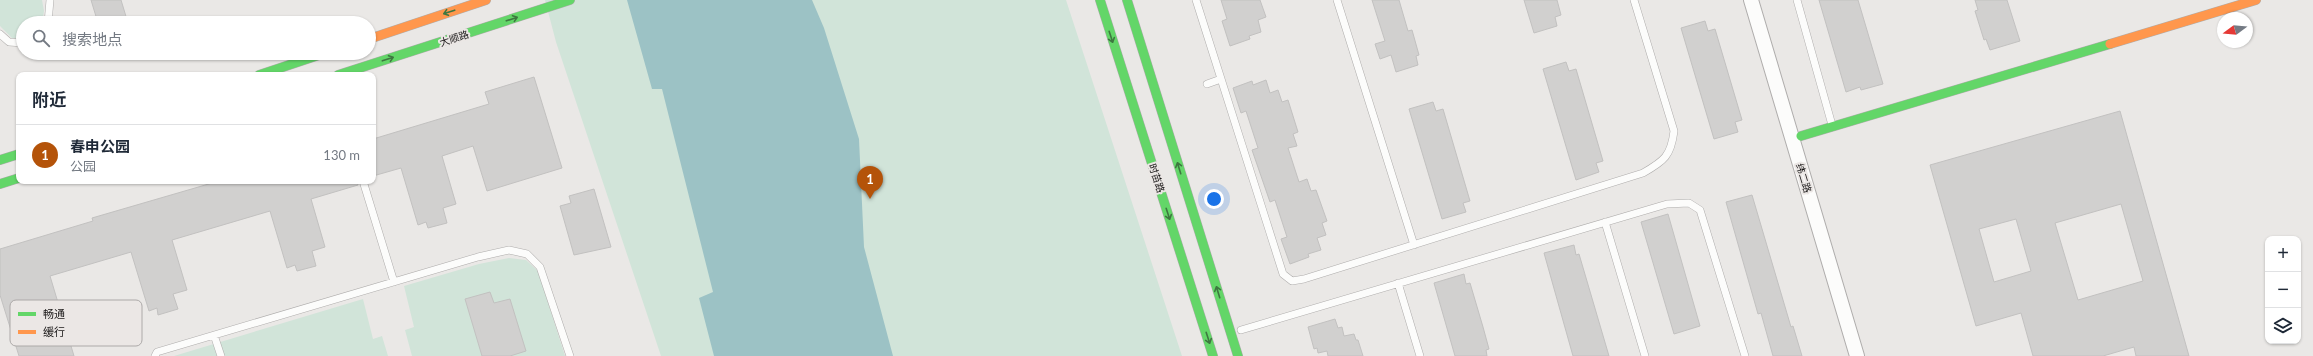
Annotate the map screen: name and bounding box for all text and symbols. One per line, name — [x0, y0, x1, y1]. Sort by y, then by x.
one-way arrow — [443, 9, 456, 16]
north arrow — [2217, 12, 2253, 48]
one-way arrow — [505, 15, 518, 22]
search box — [16, 16, 376, 60]
icon: search — [30, 27, 52, 49]
street label: 大顺路 — [438, 28, 470, 48]
text: 搜索地点 — [62, 30, 122, 48]
one-way arrow — [1108, 31, 1116, 43]
one-way arrow — [382, 55, 395, 62]
text: 附近 — [32, 89, 66, 110]
text: 春申公园 — [70, 137, 130, 155]
text: 1 — [41, 147, 49, 163]
text: 130 m — [323, 147, 360, 163]
text: 公园 — [70, 158, 96, 174]
street label: 时苗路 — [1147, 162, 1167, 194]
one-way arrow — [1175, 162, 1182, 175]
street label: 纬二路 — [1794, 162, 1814, 194]
pin: 1 — [857, 166, 883, 199]
your location — [1204, 189, 1224, 209]
one-way arrow — [1165, 208, 1172, 221]
map controls — [2265, 236, 2301, 344]
button: + — [2265, 236, 2301, 272]
button: − — [2265, 272, 2301, 308]
one-way arrow — [1214, 286, 1221, 299]
legend — [10, 300, 142, 346]
text: 畅通 — [43, 307, 65, 320]
button: layers — [2265, 308, 2301, 344]
text: 缓行 — [43, 325, 65, 338]
one-way arrow — [1205, 331, 1212, 344]

